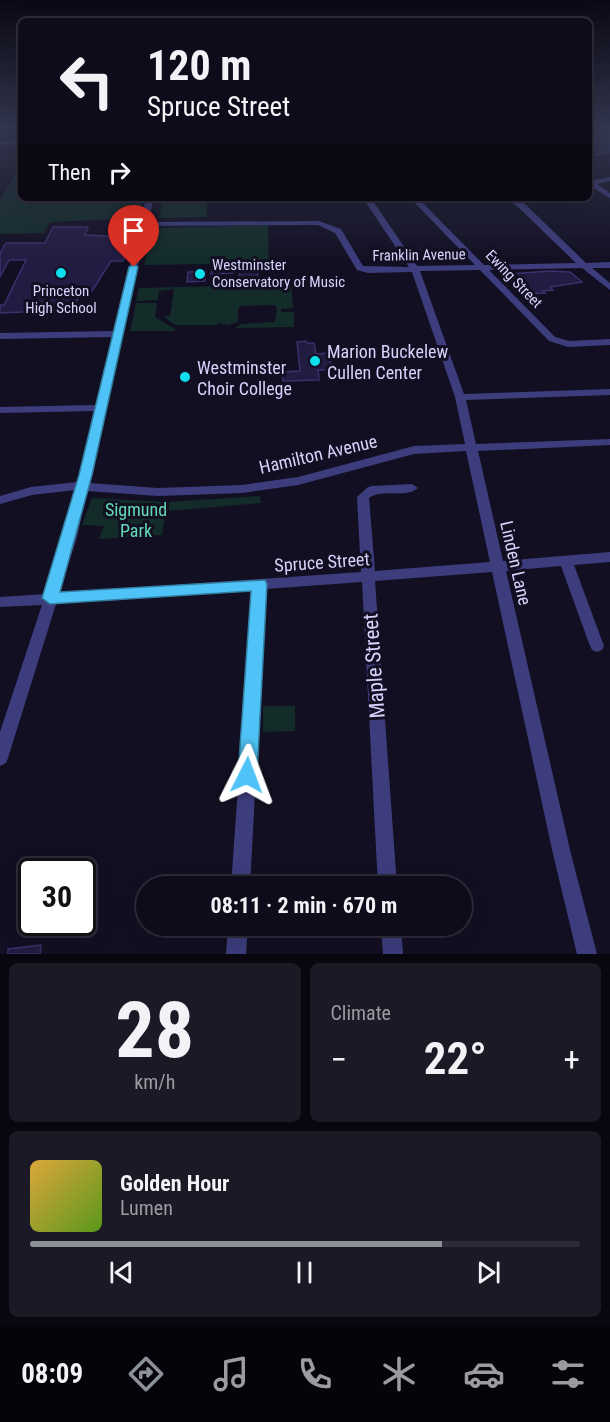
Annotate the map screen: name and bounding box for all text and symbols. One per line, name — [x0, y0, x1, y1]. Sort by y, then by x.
text: 120 m — [147, 41, 252, 90]
icon: left — [48, 42, 126, 120]
text: Spruce Street — [147, 91, 290, 123]
icon: right — [103, 156, 136, 189]
text: Then — [48, 160, 91, 185]
pin — [108, 205, 159, 267]
icon: arrive — [117, 214, 150, 247]
street label: Franklin Avenue — [372, 245, 466, 265]
street label: Ewing Street — [482, 246, 546, 312]
place label: Westminster Conservatory of Music — [212, 256, 345, 291]
marker: Princeton High School — [54, 266, 68, 280]
marker: Westminster Conservatory of Music — [193, 267, 207, 281]
place label: Princeton High School — [25, 282, 97, 317]
place label: Marion Buckelew Cullen Center — [327, 341, 449, 383]
marker: Marion Buckelew Cullen Center — [308, 354, 322, 368]
place label: Westminster Choir College — [197, 357, 292, 399]
marker: Westminster Choir College — [178, 370, 192, 384]
street label: Hamilton Avenue — [257, 430, 379, 478]
park label: Sigmund Park — [105, 499, 167, 541]
street label: Linden Lane — [496, 519, 536, 607]
street label: Spruce Street — [274, 548, 370, 576]
street label: Maple Street — [358, 613, 390, 719]
position arrow — [215, 743, 279, 807]
speed limit sign: 30 — [18, 858, 96, 936]
text: 08:11 · 2 min · 670 m — [211, 893, 397, 918]
text: 28 — [115, 985, 194, 1076]
text: Climate — [331, 1001, 391, 1025]
text: 22° — [424, 1032, 487, 1085]
text: − — [331, 1040, 347, 1079]
text: + — [564, 1040, 580, 1079]
text: km/h — [134, 1070, 175, 1094]
text: Golden Hour — [120, 1171, 229, 1196]
text: Lumen — [120, 1196, 173, 1220]
icon: previous — [105, 1256, 138, 1289]
icon: pause — [288, 1256, 321, 1289]
icon: next — [472, 1256, 505, 1289]
icon: directions — [125, 1353, 167, 1395]
icon: music — [210, 1353, 252, 1395]
icon: phone — [294, 1353, 336, 1395]
icon: climate — [378, 1353, 420, 1395]
icon: car — [463, 1353, 505, 1395]
icon: filters — [547, 1353, 589, 1395]
text: 08:09 — [21, 1358, 83, 1390]

